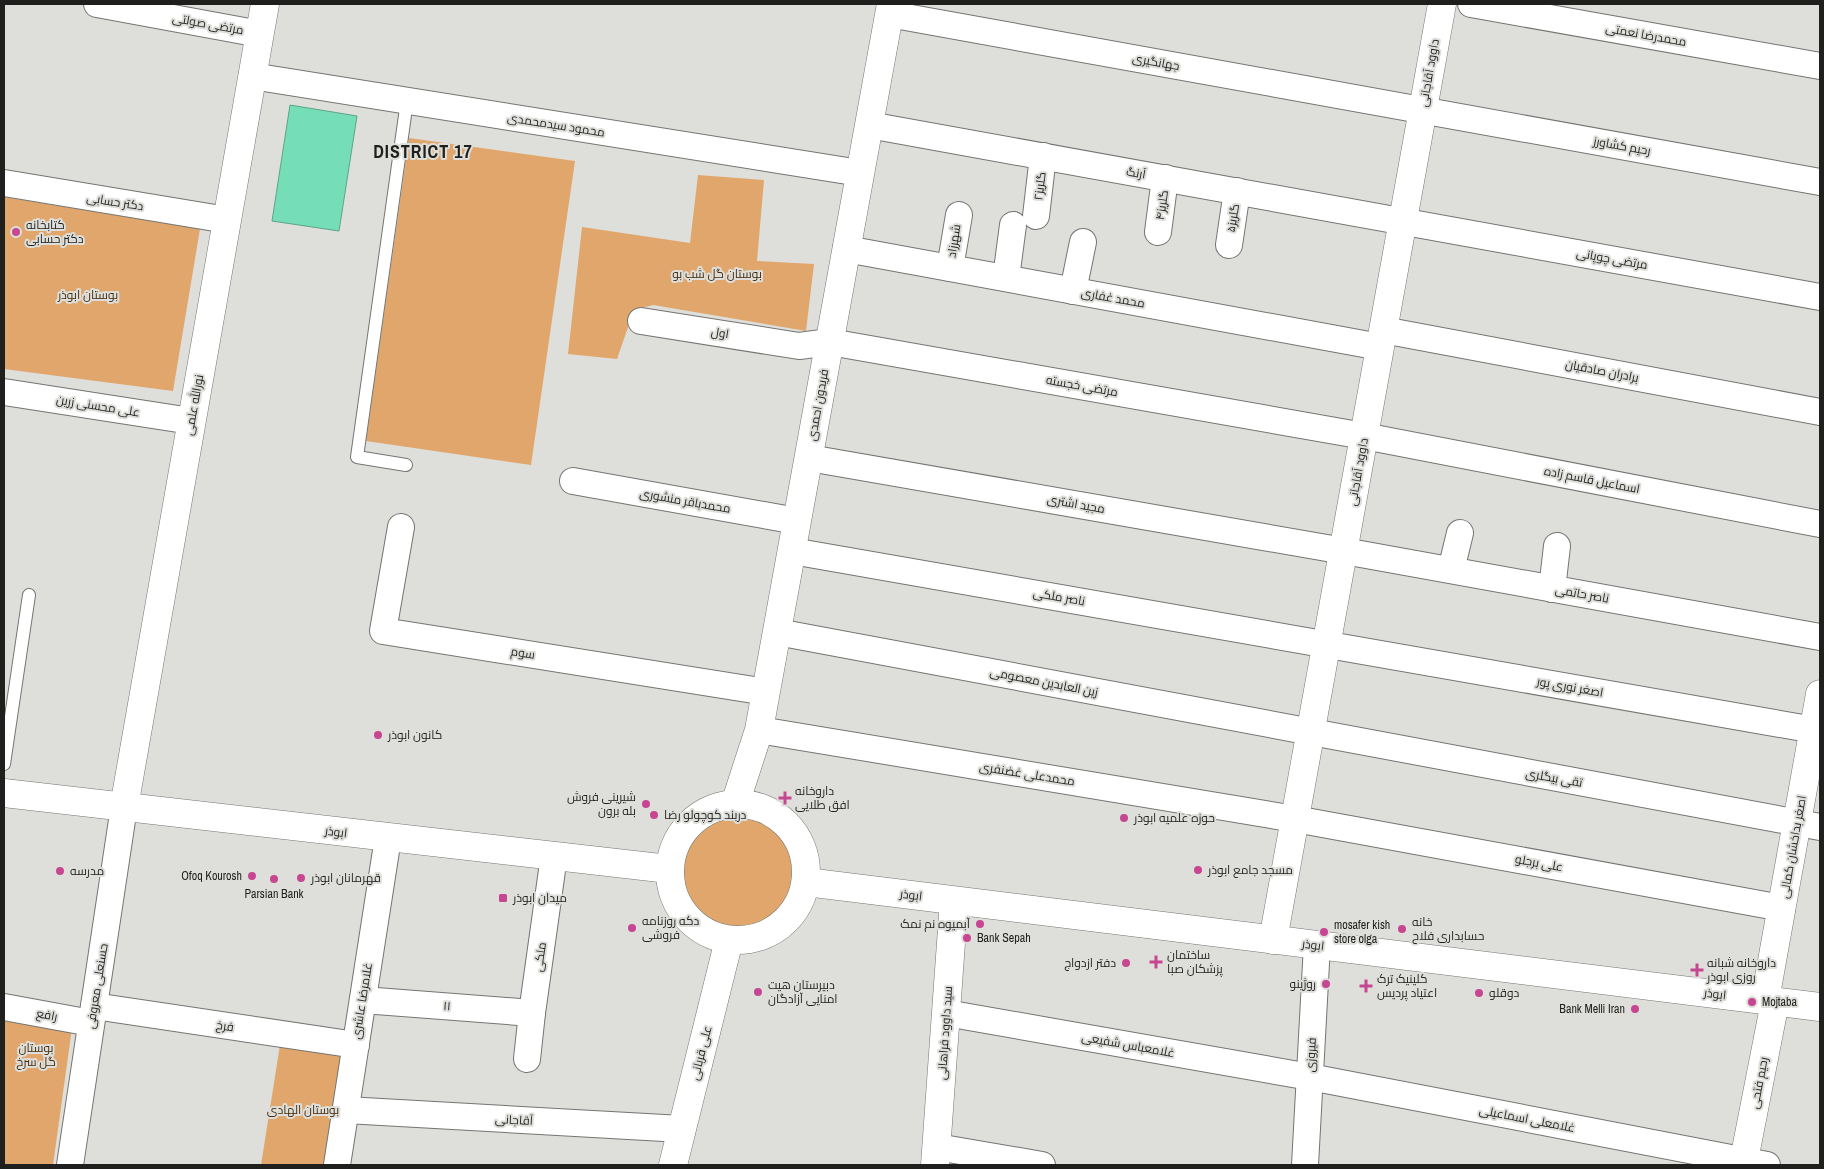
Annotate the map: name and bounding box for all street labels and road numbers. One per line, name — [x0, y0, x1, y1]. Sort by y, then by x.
street label: مرتضی صولتی — [171, 10, 245, 38]
street label: محمدرضا نعمتی — [1604, 20, 1688, 50]
street label: داوود آقاجانی — [1415, 38, 1443, 108]
street label: جهانگیری — [1131, 50, 1181, 74]
street label: محمود سیدمحمدی — [506, 109, 606, 141]
street label: رحیم کشاورز — [1591, 133, 1652, 159]
street label: آرنگ — [1125, 163, 1148, 183]
street label: گلریز۲ — [1030, 171, 1050, 201]
street label: گلریز۴ — [1152, 189, 1172, 221]
street label: دکتر حسابی — [85, 190, 145, 214]
street label: گلریز۵ — [1223, 203, 1243, 233]
street label: شهرزاد — [943, 223, 965, 259]
street label: مرتضی چوپانی — [1575, 245, 1649, 274]
street label: محمد غفاری — [1080, 285, 1146, 311]
street label: اول — [710, 324, 730, 342]
street label: برادران صادقیان — [1564, 356, 1640, 386]
street label: فریدون احمدی — [804, 368, 832, 442]
street label: مرتضی خجسته — [1045, 372, 1119, 400]
street label: نورالله علمی — [181, 373, 207, 437]
street label: علی محسنی زرین — [55, 392, 141, 420]
street label: داوود آقاجانی — [1344, 437, 1372, 507]
street label: اسماعیل قاسم زاده — [1543, 463, 1641, 497]
street label: محمدباقر منشوری — [638, 485, 732, 517]
street label: مجید اشتری — [1046, 491, 1106, 517]
street label: ناصر حاتمی — [1554, 581, 1610, 607]
street label: ناصر ملکی — [1032, 585, 1086, 609]
street label: سوم — [510, 643, 536, 663]
street label: زین العابدین معصومی — [988, 664, 1100, 700]
street label: اصغر نوری پور — [1534, 673, 1604, 702]
street label: محمدعلی غضنفری — [978, 759, 1076, 789]
street label: تقی بیگلری — [1524, 765, 1584, 791]
street label: اصغر بداخشان کمالی — [1776, 794, 1810, 900]
street label: ابوذر — [323, 823, 348, 841]
street label: علی برجلو — [1514, 851, 1564, 875]
street label: ابوذر — [898, 886, 923, 904]
street label: ابوذر — [1300, 936, 1325, 954]
street label: ملکی — [530, 941, 550, 973]
street label: حسنعلی معروفی — [82, 942, 112, 1030]
street label: غلامرضا عاشری — [348, 962, 376, 1040]
street label: سید داوود فراهانی — [934, 985, 956, 1081]
street label: ابوذر — [1702, 985, 1727, 1003]
street label: ۱۱ — [443, 998, 451, 1014]
street label: رافع — [35, 1005, 59, 1025]
street label: فرخ — [215, 1017, 235, 1035]
street label: علی قربانی — [687, 1024, 715, 1082]
street label: غلامعباس شفیعی — [1080, 1029, 1176, 1061]
street label: فیروزی — [1302, 1037, 1320, 1073]
street label: رحیم فتحی — [1746, 1056, 1772, 1110]
street label: غلامعلی اسماعیلی — [1478, 1102, 1576, 1136]
street label: آقاجانی — [495, 1111, 534, 1129]

